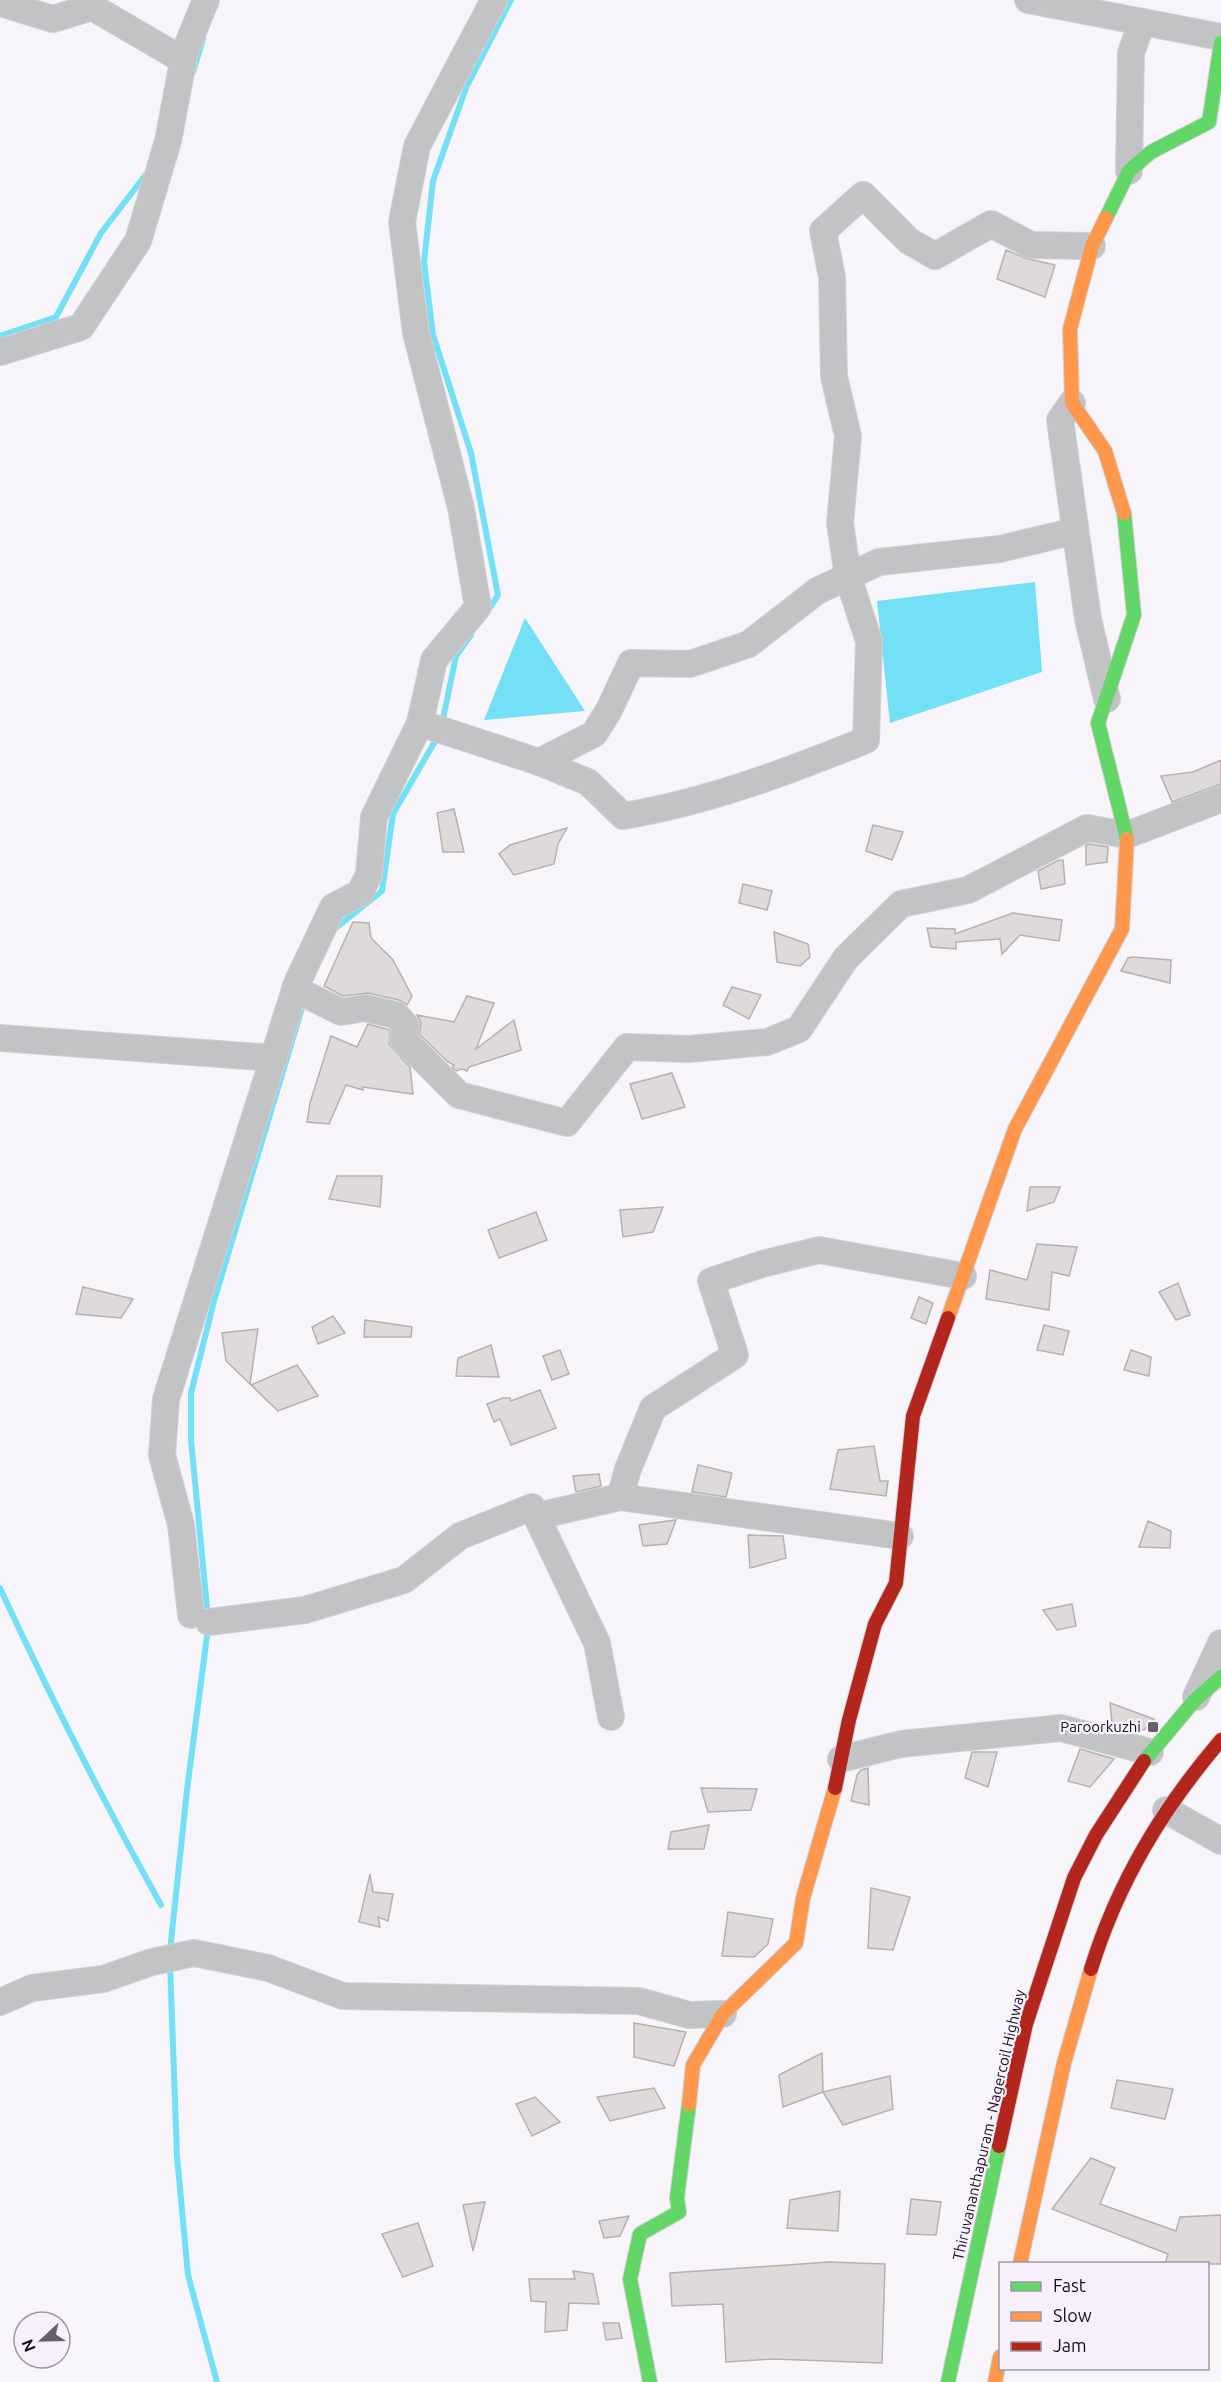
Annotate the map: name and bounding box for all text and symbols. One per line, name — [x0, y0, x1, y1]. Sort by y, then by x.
place label: Paroorkuzhi — [1060, 1718, 1141, 1735]
marker: Paroorkuzhi — [1146, 1720, 1160, 1734]
street label: Thiruvananthapuram - Nagercoil Highway — [949, 1988, 1028, 2262]
legend — [999, 2262, 1209, 2370]
text: Fast — [1053, 2275, 1086, 2295]
text: Slow — [1053, 2305, 1092, 2325]
north arrow — [12, 2310, 72, 2370]
text: Jam — [1053, 2335, 1087, 2355]
text: N — [18, 2337, 39, 2355]

